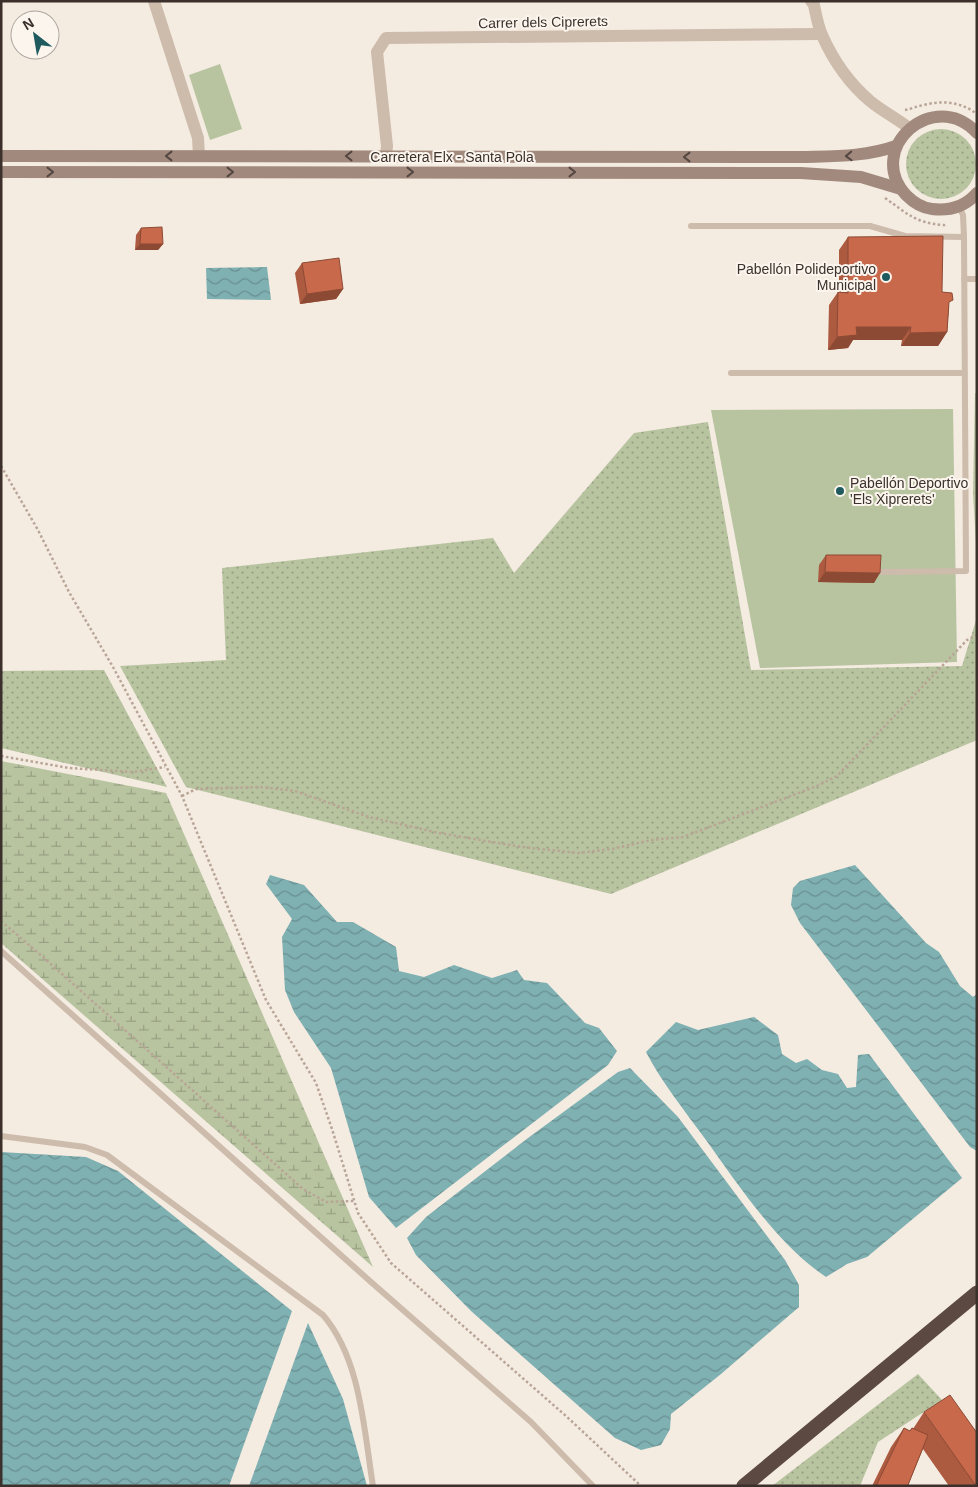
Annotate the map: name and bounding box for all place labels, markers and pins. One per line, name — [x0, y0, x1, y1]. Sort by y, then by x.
place label: Pabellón Polideportivo Municipal — [737, 261, 876, 293]
marker: Pabellón Polideportivo Municipal — [880, 271, 892, 283]
place label: Pabellón Deportivo 'Els Xiprerets' — [850, 475, 969, 507]
marker: Pabellón Deportivo 'Els Xiprerets' — [834, 485, 846, 497]

